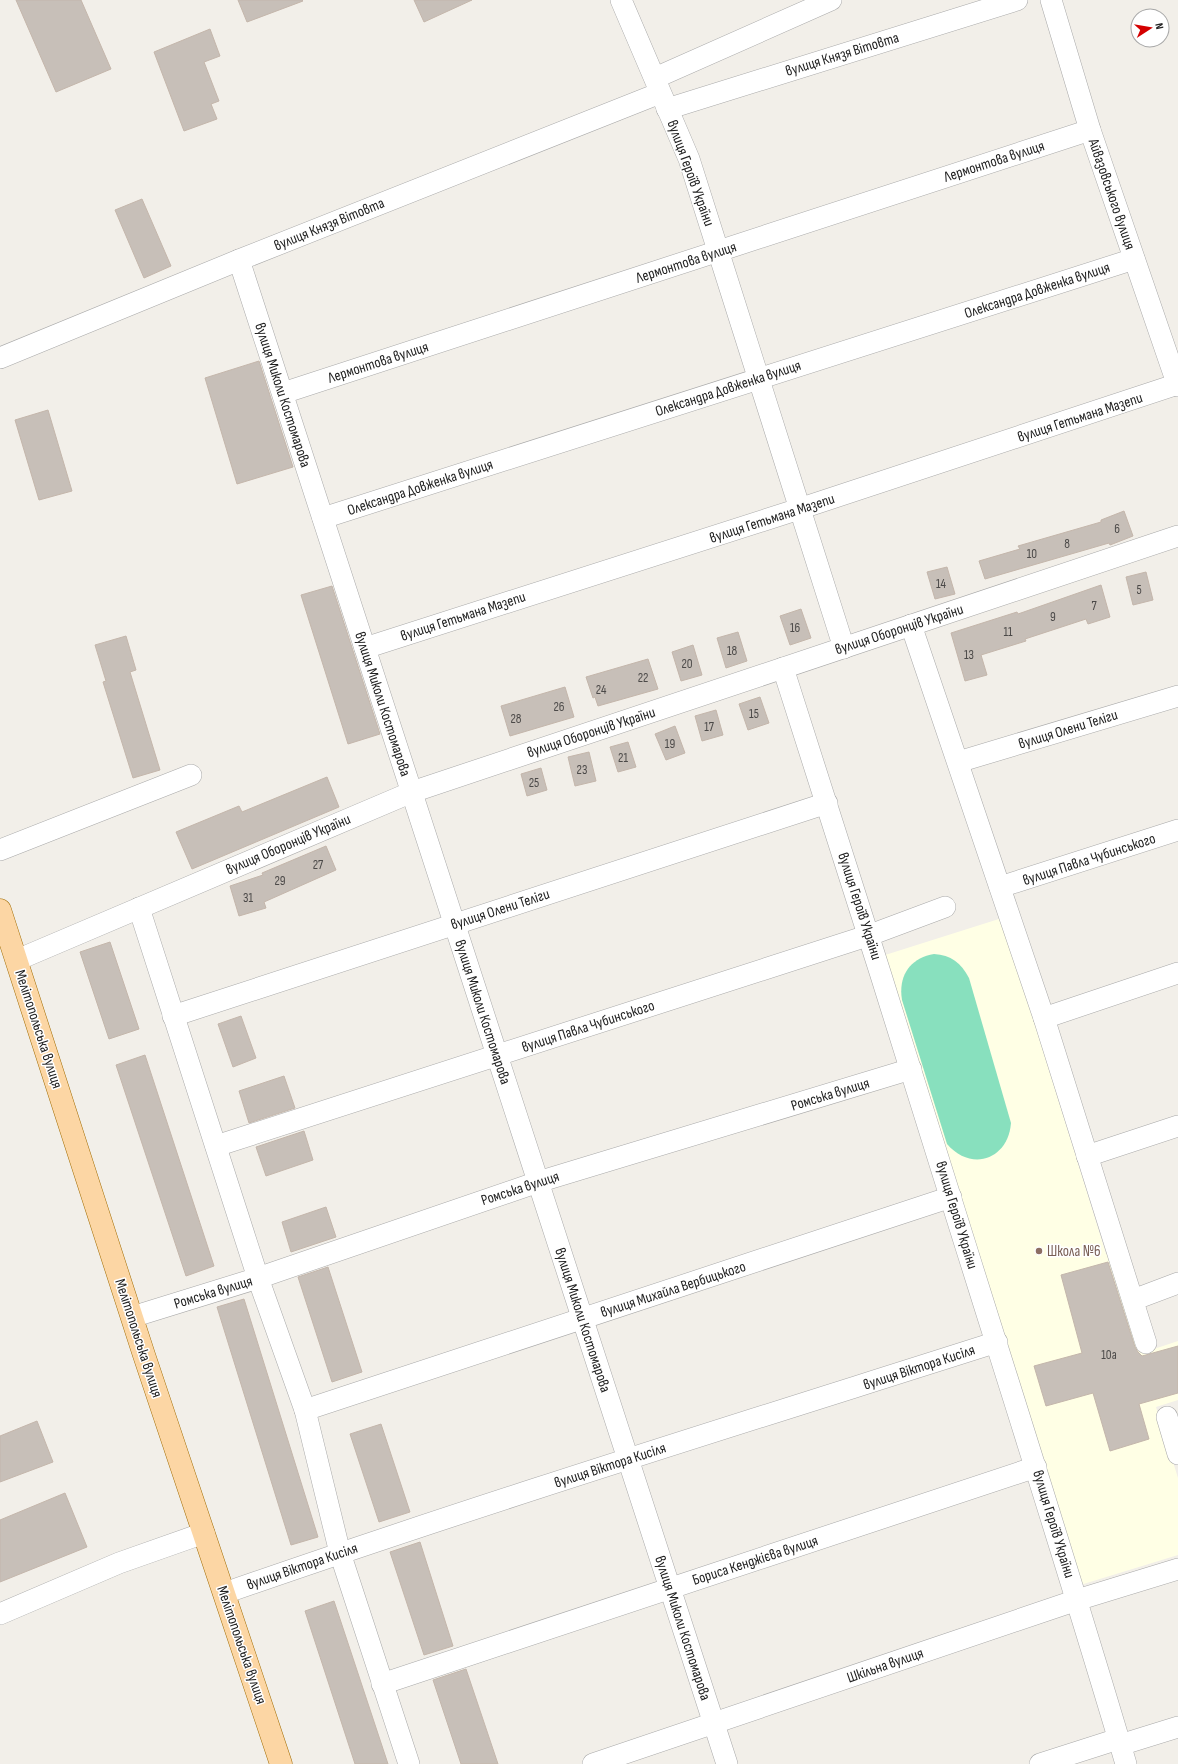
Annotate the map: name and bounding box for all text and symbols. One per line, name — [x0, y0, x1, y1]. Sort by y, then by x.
north arrow — [1130, 8, 1170, 48]
text: N — [1152, 22, 1166, 30]
street label: вулиця Князя Вітовта — [783, 28, 901, 81]
street label: вулиця Героїв України — [663, 117, 719, 229]
street label: Айвазовського вулиця — [1083, 135, 1139, 252]
street label: Лермонтова вулиця — [941, 136, 1047, 187]
street label: вулиця Князя Вітовта — [271, 194, 387, 255]
street label: Лермонтова вулиця — [633, 237, 739, 288]
street label: Олександра Довженка вулиця — [962, 258, 1113, 323]
street label: вулиця Миколи Костомарова — [250, 320, 315, 470]
street label: Лермонтова вулиця — [325, 337, 431, 388]
street label: Олександра Довженка вулиця — [653, 356, 804, 421]
street label: вулиця Гетьмана Мазепи — [1015, 388, 1145, 447]
street label: Олександра Довженка вулиця — [345, 455, 496, 520]
street label: вулиця Гетьмана Мазепи — [707, 489, 837, 548]
house number: 6 — [1114, 521, 1120, 537]
house number: 8 — [1064, 536, 1070, 552]
house number: 10 — [1027, 546, 1037, 562]
house number: 14 — [936, 576, 947, 592]
house number: 5 — [1136, 582, 1142, 598]
street label: вулиця Гетьмана Мазепи — [398, 587, 528, 646]
house number: 7 — [1091, 598, 1097, 614]
street label: вулиця Оборонців України — [833, 600, 966, 659]
house number: 9 — [1050, 609, 1056, 625]
house number: 16 — [790, 620, 800, 636]
house number: 11 — [1003, 624, 1013, 640]
street label: вулиця Миколи Костомарова — [350, 629, 415, 779]
house number: 18 — [727, 643, 737, 659]
house number: 13 — [964, 647, 974, 663]
house number: 20 — [681, 656, 693, 672]
house number: 22 — [638, 670, 648, 686]
house number: 24 — [596, 682, 607, 698]
house number: 26 — [553, 699, 565, 715]
street label: вулиця Оборонців України — [525, 703, 658, 762]
street label: вулиця Олени Теліги — [1016, 705, 1120, 754]
house number: 15 — [749, 706, 759, 722]
house number: 28 — [510, 711, 522, 727]
house number: 17 — [704, 719, 715, 735]
house number: 19 — [665, 736, 675, 752]
house number: 21 — [618, 750, 628, 766]
house number: 23 — [577, 762, 587, 778]
house number: 25 — [529, 775, 539, 791]
street label: вулиця Оборонців України — [223, 810, 353, 879]
street label: вулиця Павла Чубинського — [1020, 829, 1158, 890]
street label: вулиця Героїв України — [833, 850, 886, 962]
house number: 27 — [313, 857, 324, 873]
house number: 29 — [274, 873, 286, 889]
street label: вулиця Олени Теліги — [448, 885, 552, 934]
house number: 31 — [243, 890, 253, 906]
street label: вулиця Миколи Костомарова — [450, 937, 515, 1087]
street label: Мелітопольська вулиця — [10, 967, 67, 1091]
street label: вулиця Павла Чубинського — [519, 996, 657, 1057]
street label: Ромська вулиця — [789, 1073, 872, 1115]
street label: вулиця Героїв України — [931, 1159, 982, 1271]
street label: Ромська вулиця — [479, 1167, 562, 1210]
place label: Школа №6 — [1047, 1242, 1101, 1261]
street label: вулиця Миколи Костомарова — [550, 1245, 615, 1395]
marker: Школа №6 — [1034, 1246, 1044, 1256]
street label: вулиця Михайла Вербицького — [598, 1257, 748, 1322]
street label: Ромська вулиця — [172, 1271, 255, 1313]
street label: Мелітопольська вулиця — [110, 1276, 167, 1400]
street label: вулиця Віктора Кисіля — [861, 1340, 978, 1394]
house number: 10а — [1101, 1347, 1117, 1363]
street label: вулиця Віктора Кисіля — [552, 1438, 669, 1492]
street label: вулиця Героїв України — [1028, 1468, 1079, 1580]
street label: Бориса Кенджієва вулиця — [690, 1531, 821, 1590]
street label: вулиця Віктора Кисіля — [244, 1539, 360, 1594]
street label: вулиця Миколи Костомарова — [650, 1553, 715, 1703]
street label: Мелітопольська вулиця — [212, 1584, 271, 1707]
street label: Шкільна вулиця — [844, 1643, 926, 1687]

